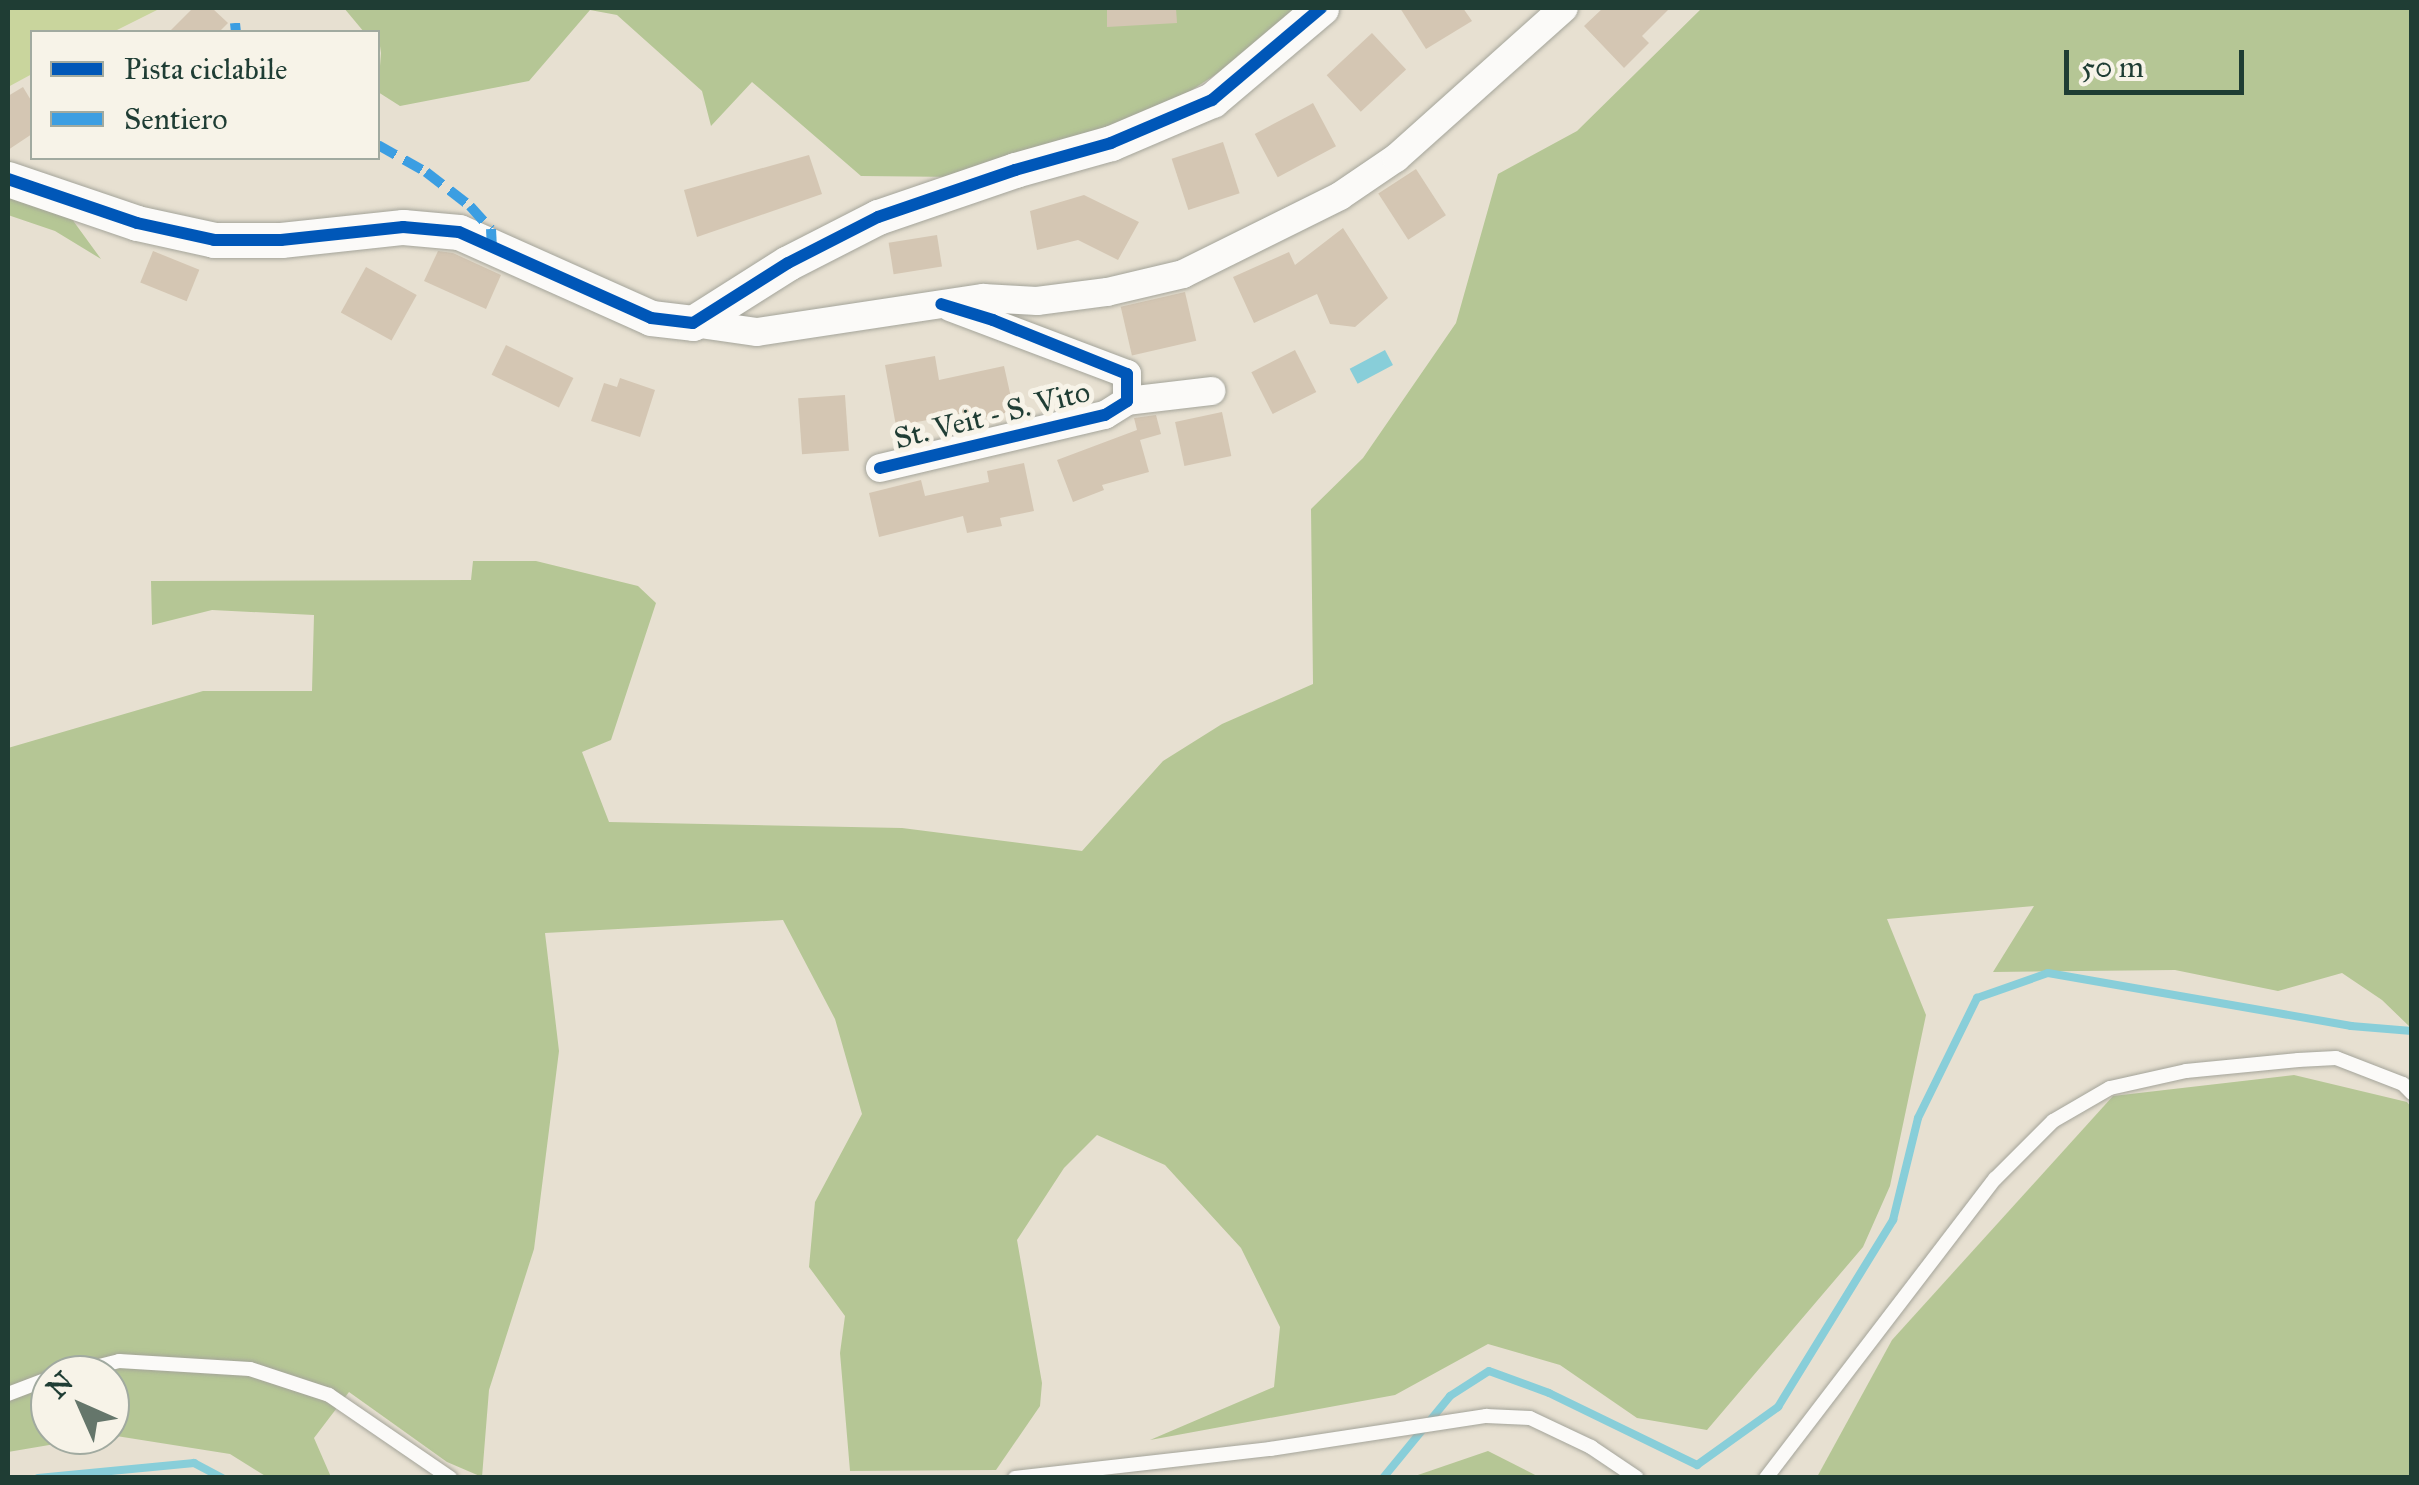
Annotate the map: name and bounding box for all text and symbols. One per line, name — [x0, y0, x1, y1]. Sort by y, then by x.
legend — [30, 30, 380, 160]
scale bar — [2069, 30, 2249, 92]
text: 50 m — [2081, 49, 2144, 85]
text: Pista ciclabile — [124, 51, 288, 87]
text: Sentiero — [124, 101, 228, 137]
street label: St. Veit - S. Vito — [890, 373, 1094, 457]
north arrow — [30, 1355, 130, 1455]
text: N — [39, 1364, 81, 1406]

